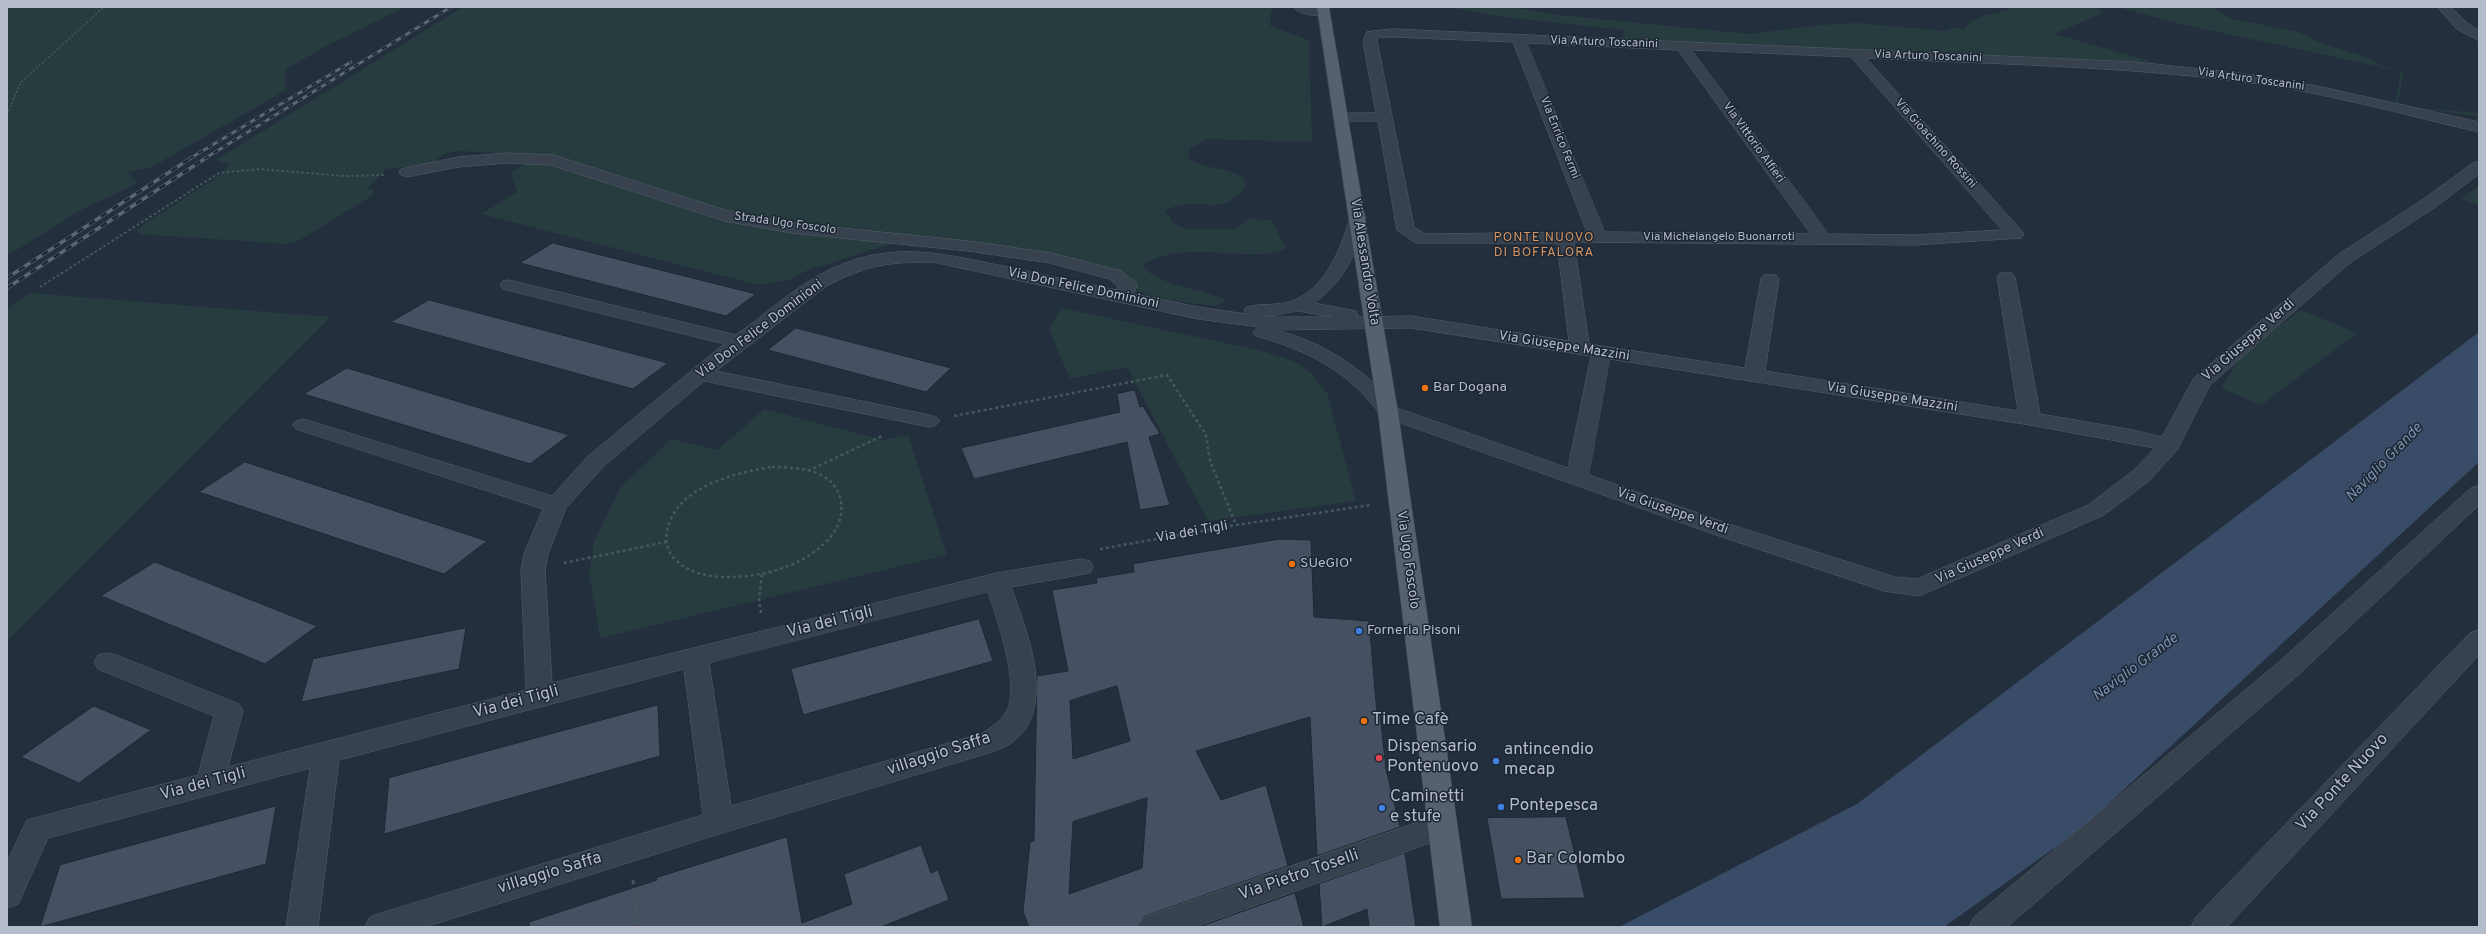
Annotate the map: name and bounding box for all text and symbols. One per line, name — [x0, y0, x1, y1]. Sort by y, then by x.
street label: Via Arturo Toscanini — [1550, 34, 1658, 52]
street label: Via Arturo Toscanini — [1874, 48, 1982, 66]
street label: Via Arturo Toscanini — [2197, 65, 2305, 95]
street label: Via Enrico Fermi — [1536, 95, 1582, 181]
street label: Via Gioachino Rossini — [1891, 96, 1979, 192]
street label: Via Vittorio Alfieri — [1719, 100, 1787, 186]
street label: Via Alessandro Volta — [1346, 197, 1382, 327]
street label: Strada Ugo Foscolo — [733, 210, 837, 238]
district label: PONTE NUOVO DI BOFFALORA — [1494, 230, 1594, 261]
street label: Via Michelangelo Buonarroti — [1643, 231, 1795, 245]
street label: Via Don Felice Dominioni — [1006, 265, 1160, 313]
street label: Via Don Felice Dominioni — [693, 277, 827, 383]
street label: Via Giuseppe Verdi — [2199, 296, 2299, 386]
street label: Via Giuseppe Mazzini — [1497, 328, 1631, 366]
street label: Via Giuseppe Mazzini — [1825, 379, 1959, 417]
place label: Bar Dogana — [1433, 380, 1507, 396]
marker: Bar Dogana — [1420, 383, 1430, 393]
water label: Naviglio Grande — [2343, 420, 2427, 506]
street label: Via Giuseppe Verdi — [1614, 485, 1730, 539]
street label: Via Ugo Foscolo — [1392, 510, 1422, 610]
street label: Via dei Tigli — [1155, 518, 1229, 548]
street label: Via Giuseppe Verdi — [1933, 525, 2047, 589]
place label: SUeGIO' — [1300, 556, 1352, 572]
marker: SUeGIO' — [1287, 559, 1297, 569]
street label: Via dei Tigli — [785, 602, 875, 644]
place label: Forneria Pisoni — [1367, 623, 1460, 639]
marker: Forneria Pisoni — [1354, 626, 1364, 636]
water label: Naviglio Grande — [2090, 630, 2182, 706]
street label: Via dei Tigli — [471, 682, 561, 724]
place label: Time Cafè — [1372, 711, 1449, 731]
marker: Time Cafè — [1359, 716, 1369, 726]
street label: villaggio Saffa — [885, 729, 993, 781]
street label: Via Ponte Nuovo — [2292, 730, 2394, 836]
place label: Dispensario Pontenuovo — [1387, 738, 1479, 778]
place label: antincendio mecap — [1504, 741, 1594, 781]
marker: Dispensario Pontenuovo — [1374, 753, 1384, 763]
marker: antincendio mecap — [1491, 756, 1501, 766]
street label: Via dei Tigli — [158, 764, 248, 806]
place label: Caminetti e stufe — [1390, 788, 1464, 828]
place label: Pontepesca — [1509, 797, 1598, 817]
marker: Pontepesca — [1496, 802, 1506, 812]
marker: Caminetti e stufe — [1377, 803, 1387, 813]
street label: Via Pietro Toselli — [1236, 846, 1362, 906]
street label: villaggio Saffa — [496, 849, 604, 899]
place label: Bar Colombo — [1526, 850, 1625, 870]
marker: Bar Colombo — [1513, 855, 1523, 865]

